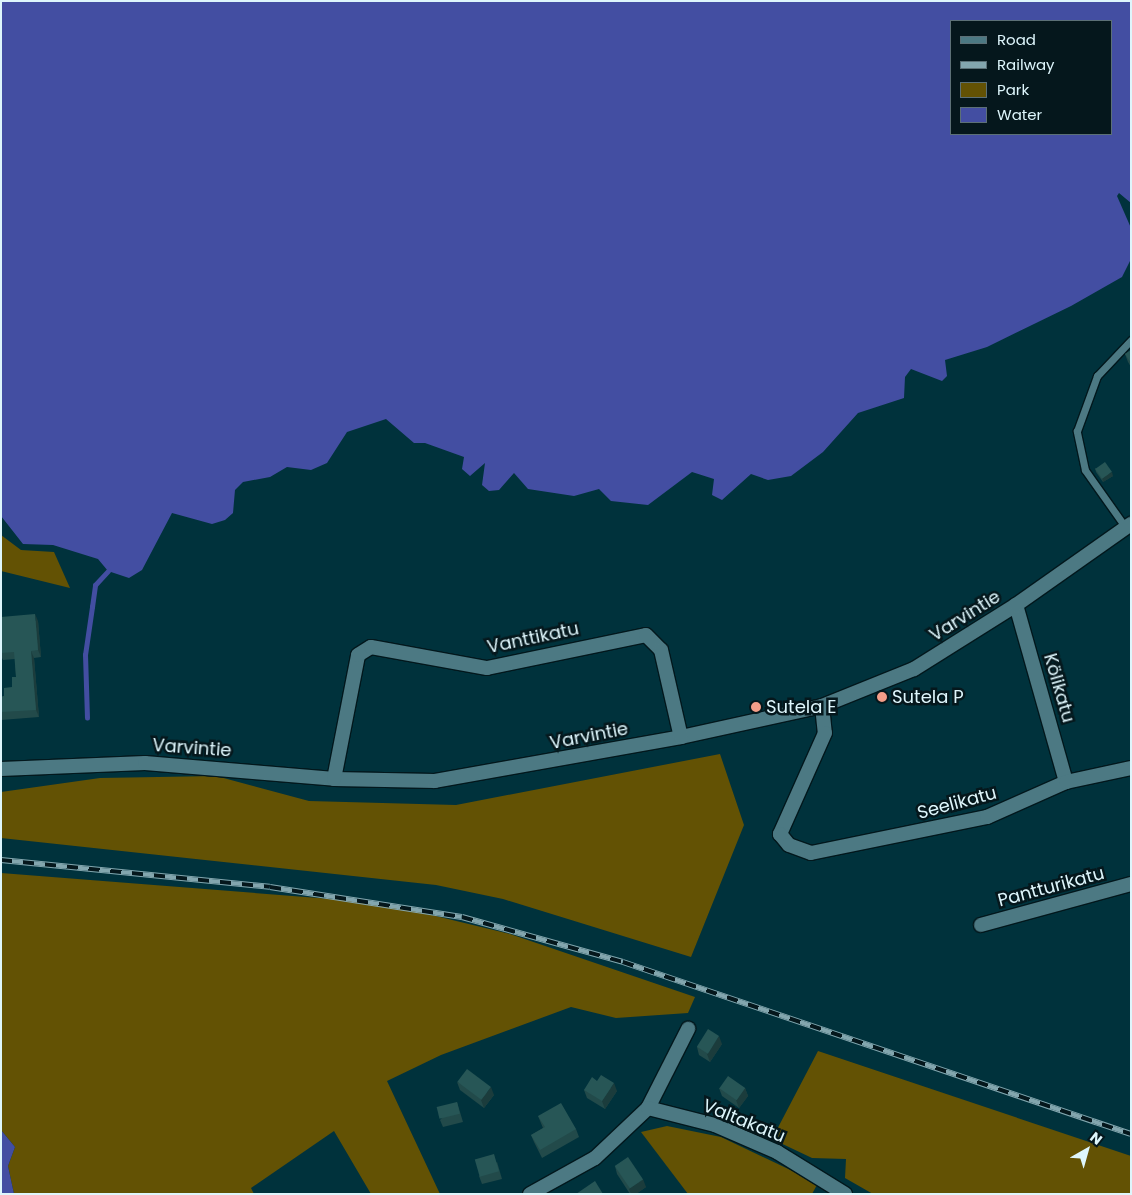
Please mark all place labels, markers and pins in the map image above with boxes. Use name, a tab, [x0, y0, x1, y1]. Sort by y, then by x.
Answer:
place label: Sutela P	[892, 686, 964, 708]
marker: Sutela P	[876, 691, 888, 703]
place label: Sutela E	[766, 696, 836, 718]
marker: Sutela E	[750, 701, 762, 713]

